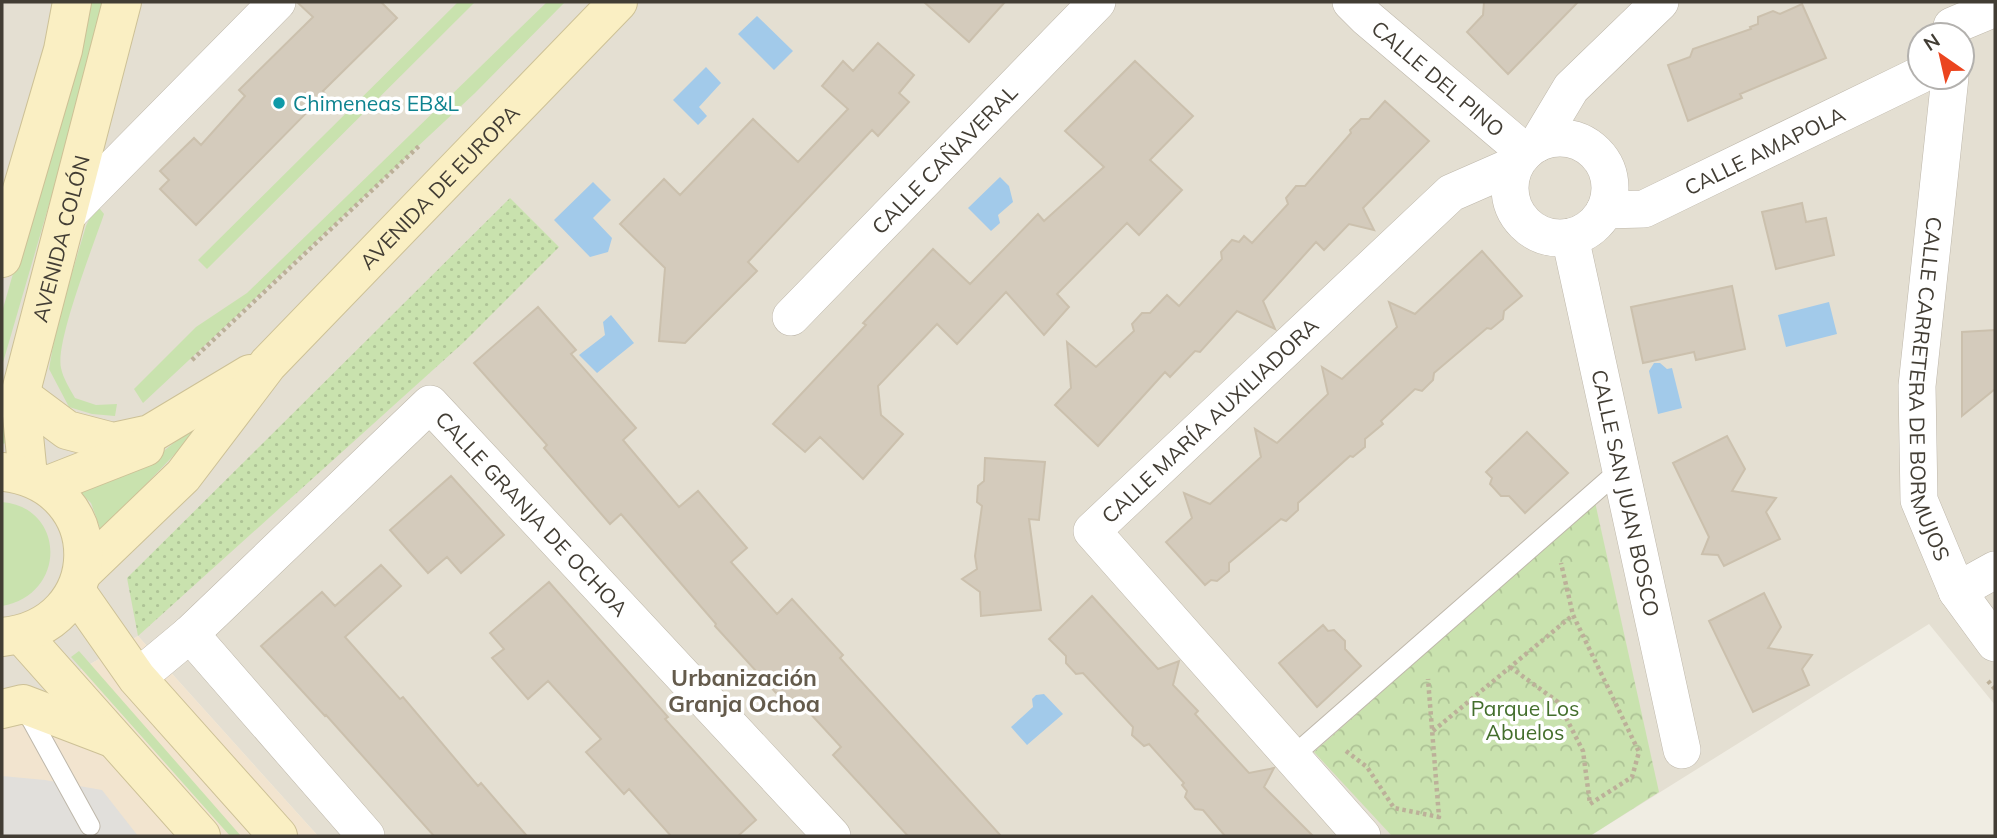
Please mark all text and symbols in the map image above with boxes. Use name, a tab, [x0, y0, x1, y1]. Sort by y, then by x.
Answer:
street label: CALLE DEL PINO	[1366, 15, 1510, 142]
north arrow	[1906, 21, 1976, 91]
text: N	[1919, 28, 1944, 56]
street label: CALLE CAÑAVERAL	[866, 79, 1023, 239]
place label: Chimeneas EB&L	[293, 90, 459, 116]
marker: Chimeneas EB&L	[271, 95, 287, 111]
street label: AVENIDA DE EUROPA	[354, 99, 525, 274]
street label: CALLE AMAPOLA	[1680, 100, 1850, 200]
street label: AVENIDA COLÓN	[26, 152, 95, 325]
street label: CALLE CARRETERA DE BORMUJOS	[1904, 215, 1956, 565]
street label: CALLE MARÍA AUXILIADORA	[1096, 312, 1324, 528]
street label: CALLE SAN JUAN BOSCO	[1586, 367, 1665, 619]
street label: CALLE GRANJA DE OCHOA	[430, 406, 634, 622]
district label: Urbanización Granja Ochoa	[668, 663, 820, 718]
park label: Parque Los Abuelos	[1471, 695, 1579, 745]

